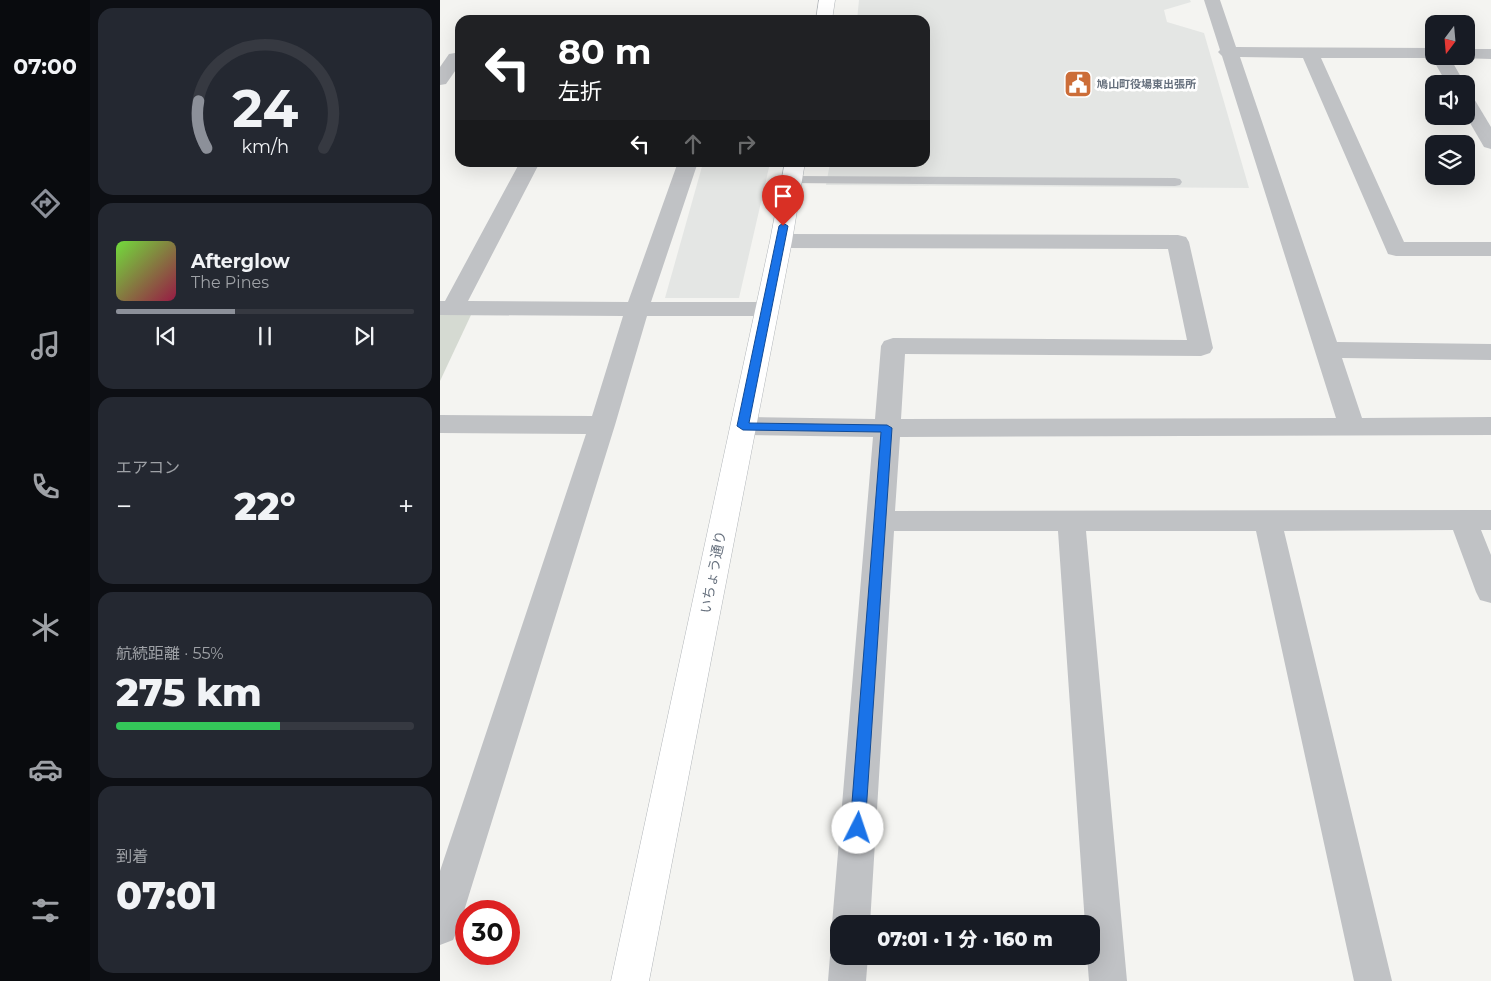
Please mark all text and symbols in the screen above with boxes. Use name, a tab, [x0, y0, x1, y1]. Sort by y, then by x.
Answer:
north arrow	[1425, 15, 1475, 65]
map controls	[1425, 15, 1475, 185]
text: 80 m	[558, 30, 652, 73]
icon: left	[475, 35, 540, 100]
text: 07:00	[13, 53, 77, 80]
public building icon: 鳩山町役場東出張所	[1063, 69, 1093, 99]
button: sound	[1425, 75, 1475, 125]
text: 24	[232, 77, 298, 140]
place label: 鳩山町役場東出張所	[1097, 77, 1196, 91]
text: 左折	[558, 78, 602, 105]
icon: left	[626, 130, 654, 158]
icon: ahead	[679, 130, 707, 158]
icon: right	[732, 130, 760, 158]
button: layers	[1425, 135, 1475, 185]
text: km/h	[241, 136, 289, 157]
pin	[762, 175, 804, 226]
icon: arrive	[769, 182, 797, 210]
icon: directions	[28, 186, 63, 221]
text: Afterglow	[191, 250, 290, 273]
text: The Pines	[191, 273, 269, 292]
icon: previous	[152, 322, 180, 350]
icon: pause	[251, 322, 279, 350]
icon: next	[350, 322, 378, 350]
icon: music	[28, 328, 63, 363]
text: エアコン	[116, 458, 180, 477]
icon: phone	[28, 469, 63, 504]
text: 22°	[234, 483, 296, 530]
text: −	[116, 489, 132, 523]
text: +	[398, 489, 414, 523]
street label: いちょう通り	[696, 529, 730, 615]
icon: climate	[28, 610, 63, 645]
text: 航続距離 · 55%	[116, 644, 224, 663]
text: 275 km	[116, 669, 262, 716]
icon: car	[28, 752, 63, 787]
position arrow	[831, 801, 883, 853]
text: 到着	[116, 847, 148, 866]
text: 07:01	[116, 872, 217, 919]
icon: filters	[28, 893, 63, 928]
speed limit sign: 30	[455, 900, 520, 965]
text: 07:01 · 1 分 · 160 m	[877, 928, 1053, 951]

